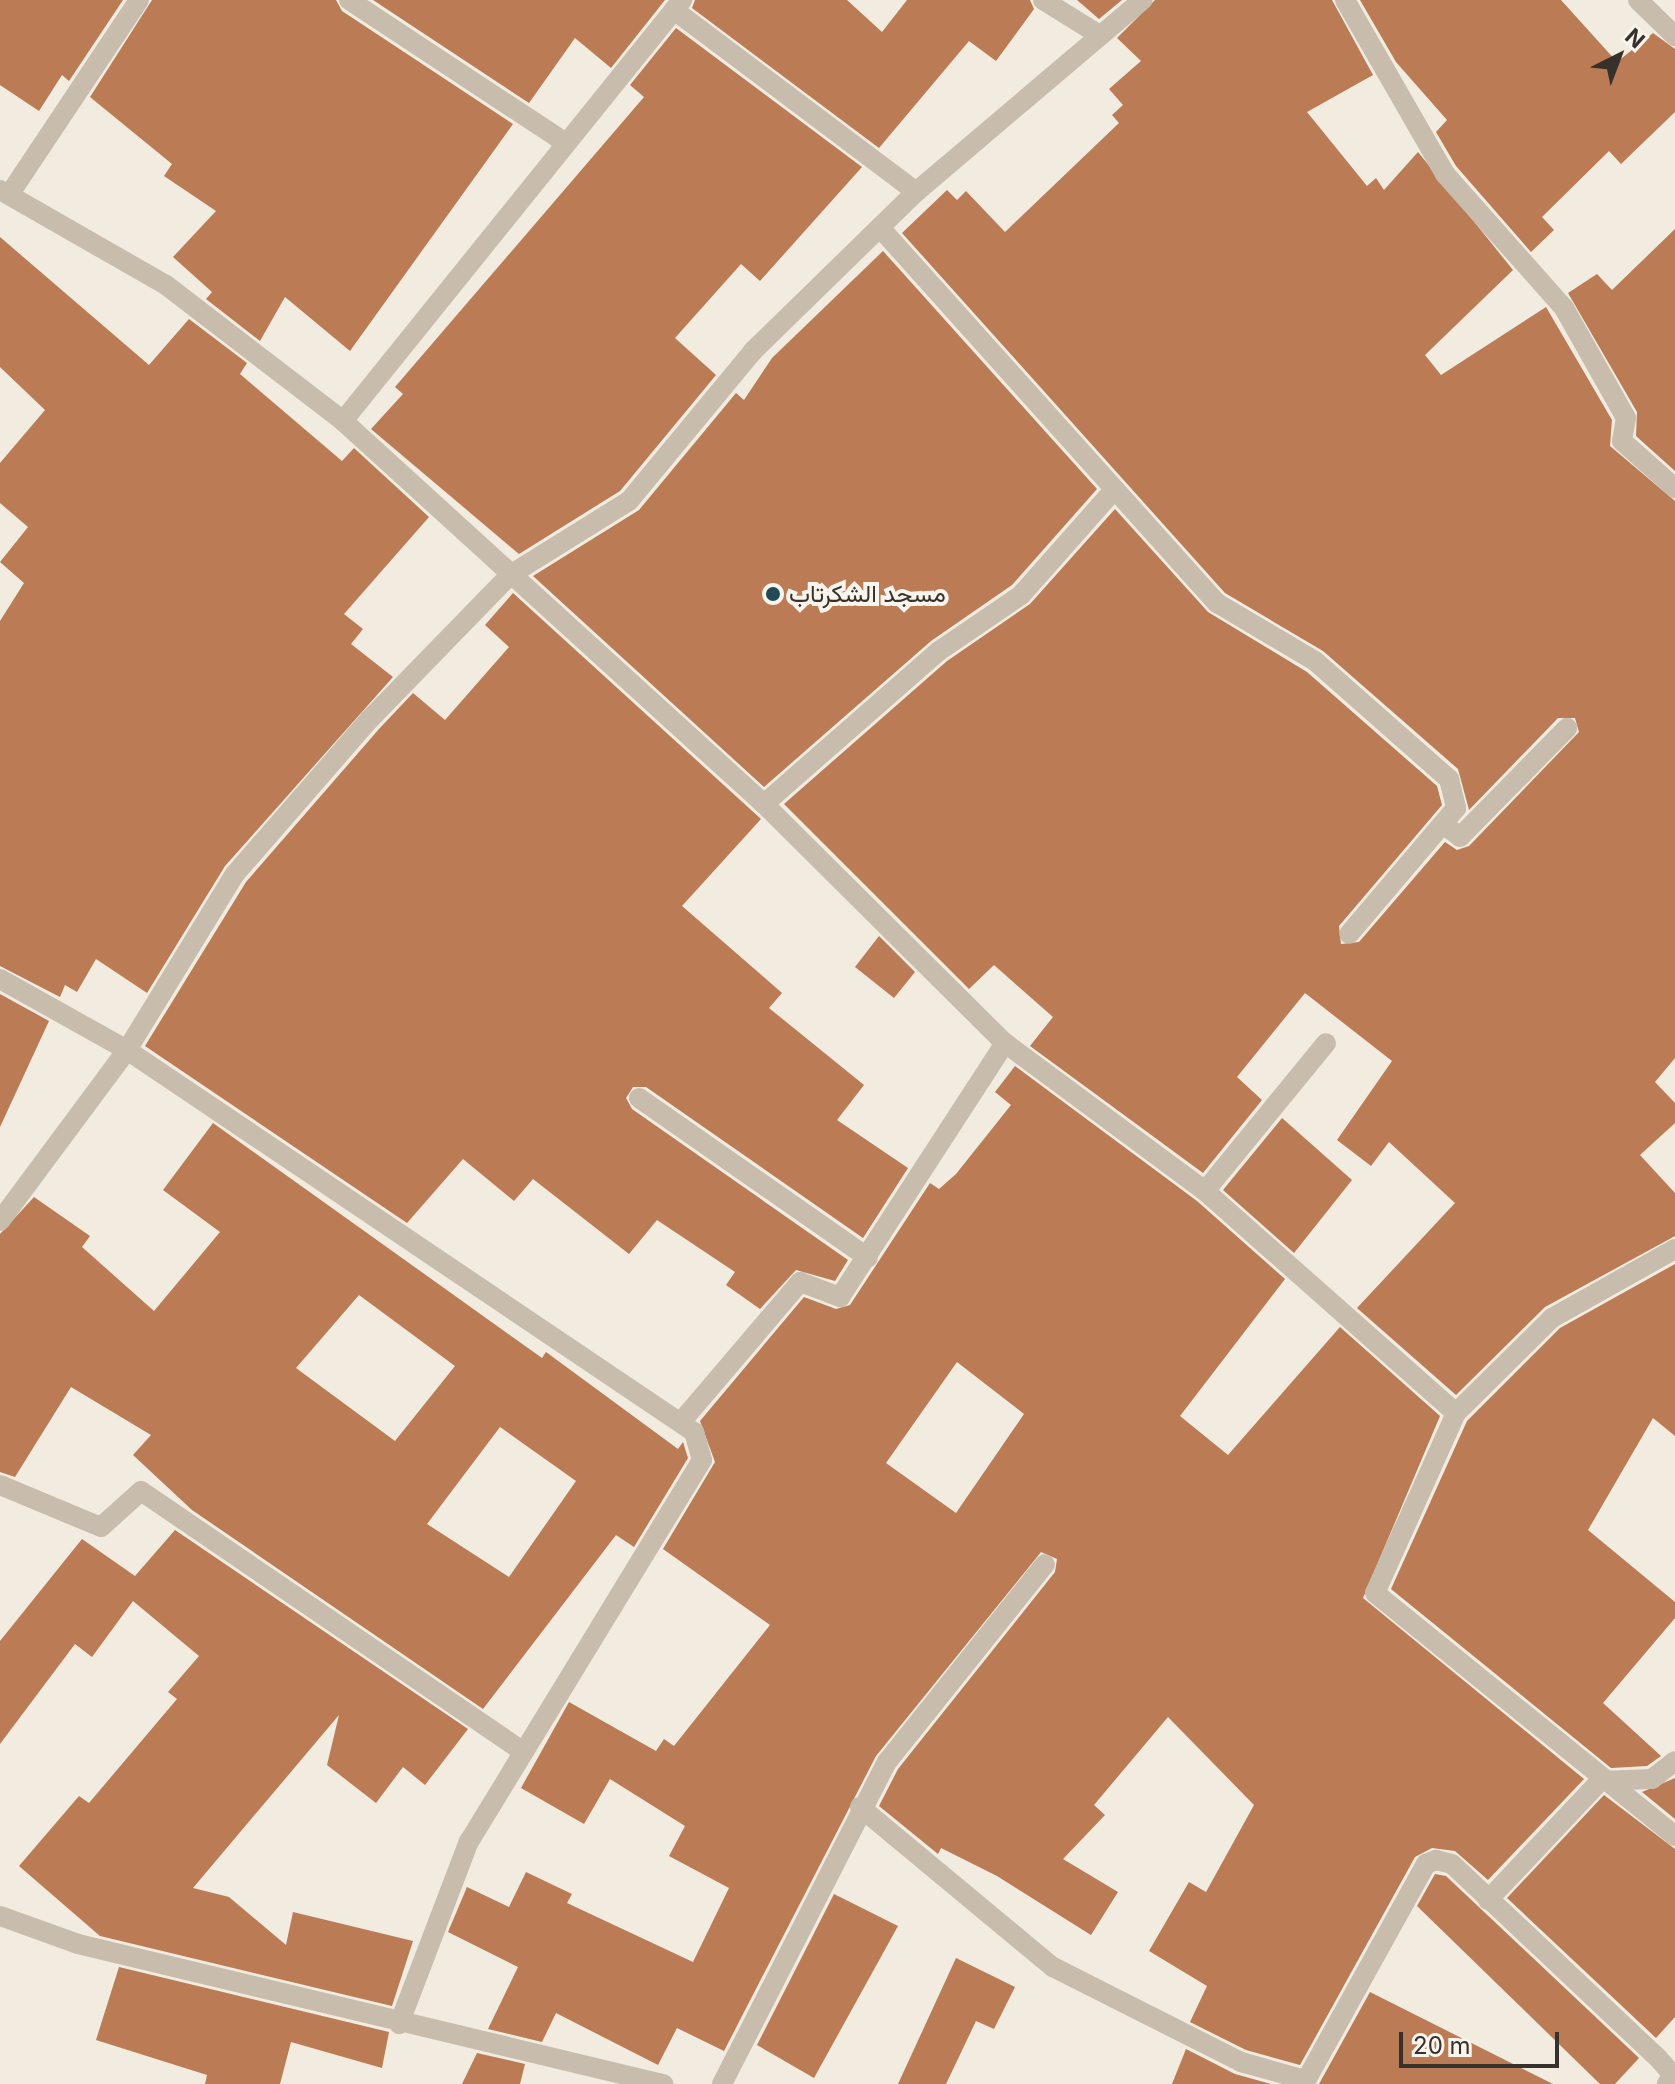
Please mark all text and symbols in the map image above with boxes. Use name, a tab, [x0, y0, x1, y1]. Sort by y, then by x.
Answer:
north arrow	[1579, 16, 1659, 96]
text: N	[1620, 23, 1650, 53]
place label: مسجد الشكرتاب	[789, 580, 946, 608]
marker: مسجد الشكرتاب	[764, 585, 782, 603]
scale bar	[1403, 2016, 1563, 2066]
text: 20 m	[1413, 2031, 1471, 2060]

